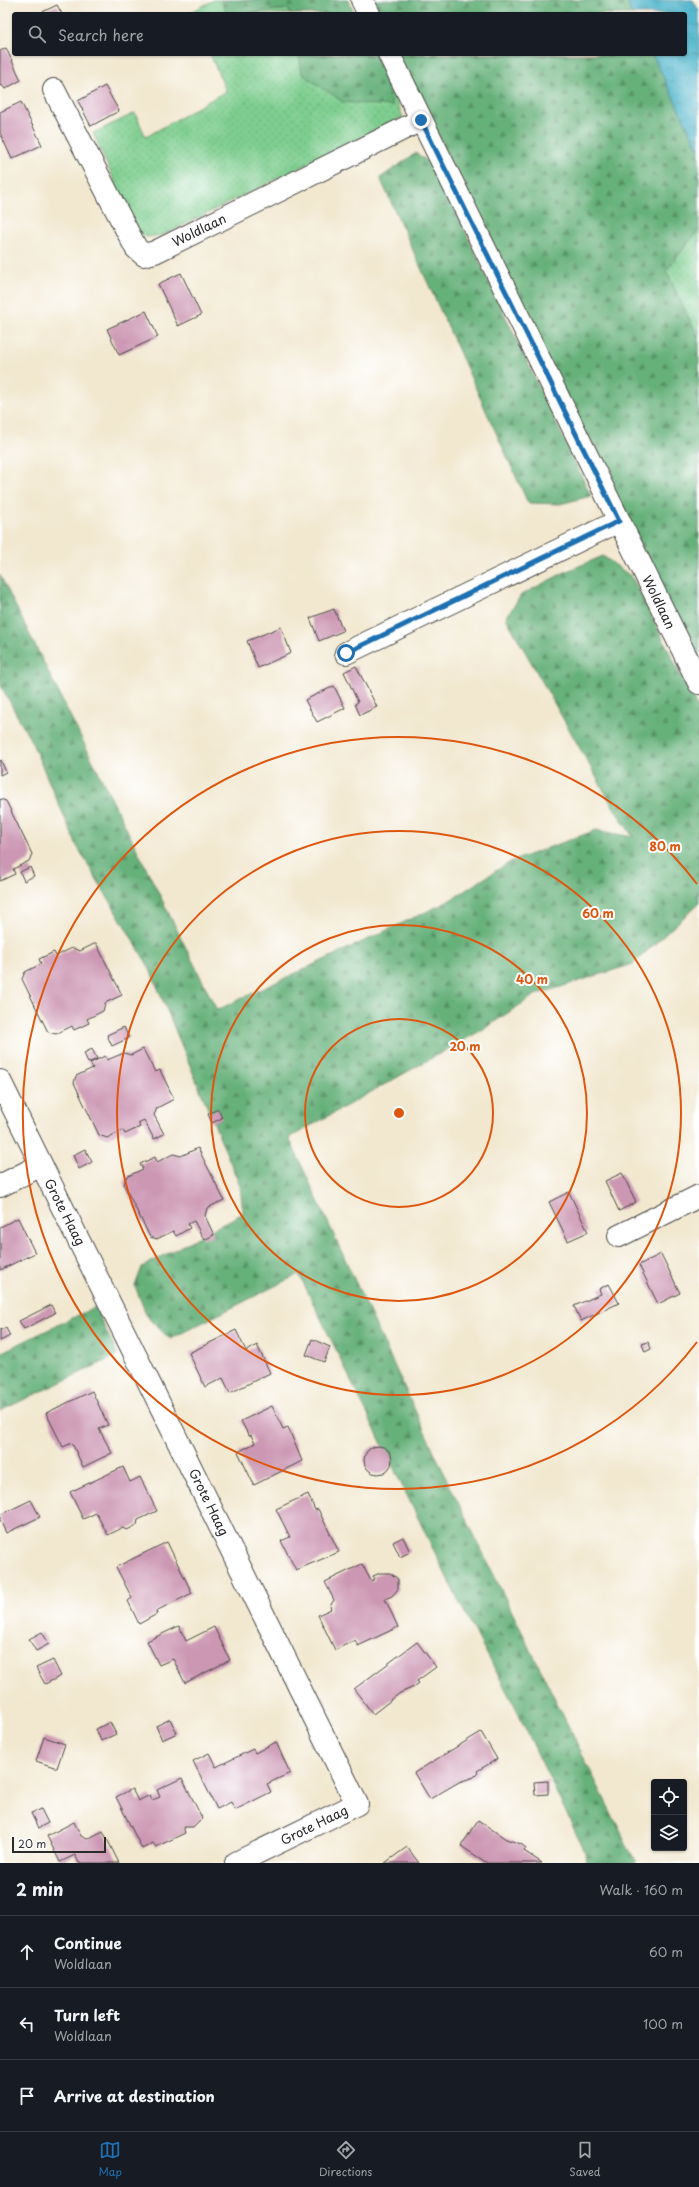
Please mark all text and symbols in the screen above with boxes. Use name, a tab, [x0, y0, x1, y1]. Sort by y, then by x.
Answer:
search box	[12, 12, 687, 56]
icon: search	[26, 23, 48, 45]
text: Search here	[58, 23, 144, 46]
route end	[412, 111, 430, 129]
street label: Woldlaan	[169, 208, 229, 251]
street label: Woldlaan	[638, 572, 681, 632]
route start	[337, 644, 355, 662]
text: 80 m	[649, 837, 681, 855]
text: 60 m	[582, 904, 614, 922]
text: 40 m	[516, 970, 548, 988]
text: 20 m	[449, 1037, 481, 1055]
centre of rings	[392, 1106, 406, 1120]
street label: Grote Haag	[40, 1175, 90, 1249]
street label: Grote Haag	[185, 1465, 234, 1539]
map controls	[651, 1779, 687, 1851]
button: locate	[651, 1779, 687, 1815]
street label: Grote Haag	[277, 1800, 351, 1849]
button: layers	[651, 1815, 687, 1851]
scale bar	[12, 1835, 106, 1854]
text: 20 m	[18, 1835, 46, 1852]
text: 2 min	[16, 1876, 63, 1902]
text: Walk · 160 m	[600, 1880, 683, 1899]
text: Continue	[54, 1931, 122, 1954]
icon: ahead	[16, 1941, 38, 1963]
text: 60 m	[649, 1942, 683, 1961]
text: Woldlaan	[54, 1954, 112, 1973]
text: Turn left	[54, 2003, 120, 2026]
icon: left	[16, 2013, 38, 2035]
text: 100 m	[643, 2014, 683, 2033]
text: Woldlaan	[54, 2026, 112, 2045]
text: Arrive at destination	[54, 2084, 215, 2107]
icon: arrive	[16, 2085, 38, 2107]
tab: Map	[98, 2139, 122, 2180]
tab: Directions	[319, 2139, 372, 2180]
tab: Saved	[569, 2139, 601, 2180]

